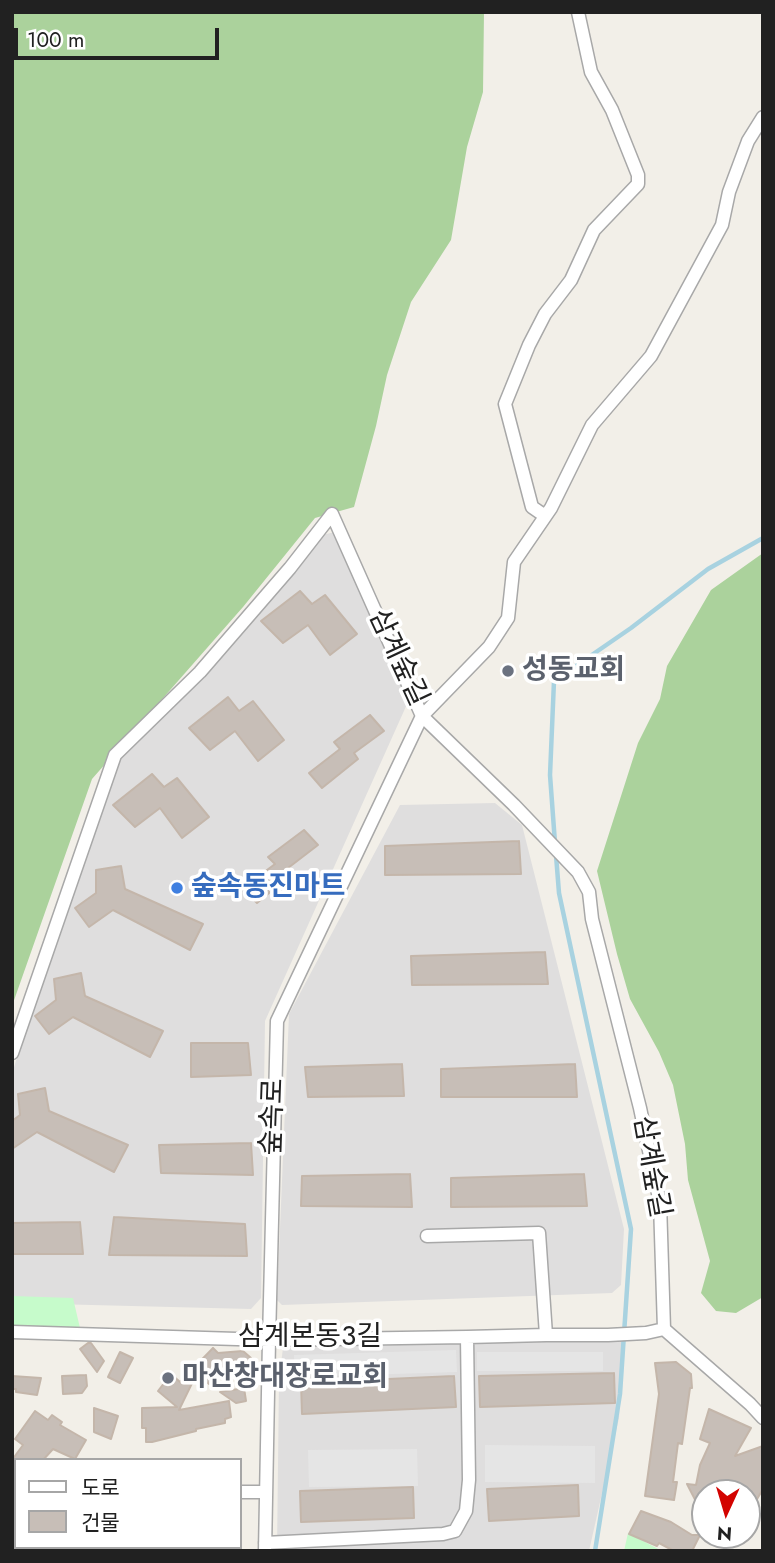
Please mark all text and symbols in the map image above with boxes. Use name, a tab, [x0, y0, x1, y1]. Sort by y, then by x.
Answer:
scale bar	[18, 14, 222, 58]
text: 100 m	[27, 25, 84, 55]
street label: 삼계숲길	[360, 604, 434, 712]
place label: 성동교회	[522, 654, 625, 688]
marker: 성동교회	[500, 663, 516, 679]
place label: 숲속동진마트	[191, 871, 346, 905]
marker: 숲속동진마트	[169, 880, 185, 896]
street label: 숲속로	[256, 1078, 292, 1156]
street label: 삼계숲길	[625, 1113, 675, 1221]
street label: 삼계본동3길	[238, 1321, 382, 1355]
place label: 마산창대장로교회	[182, 1361, 388, 1395]
marker: 마산창대장로교회	[160, 1370, 176, 1386]
legend	[14, 1458, 242, 1549]
text: 도로	[81, 1473, 120, 1503]
north arrow	[691, 1479, 761, 1549]
text: 건물	[81, 1508, 120, 1538]
text: N	[716, 1519, 733, 1547]

